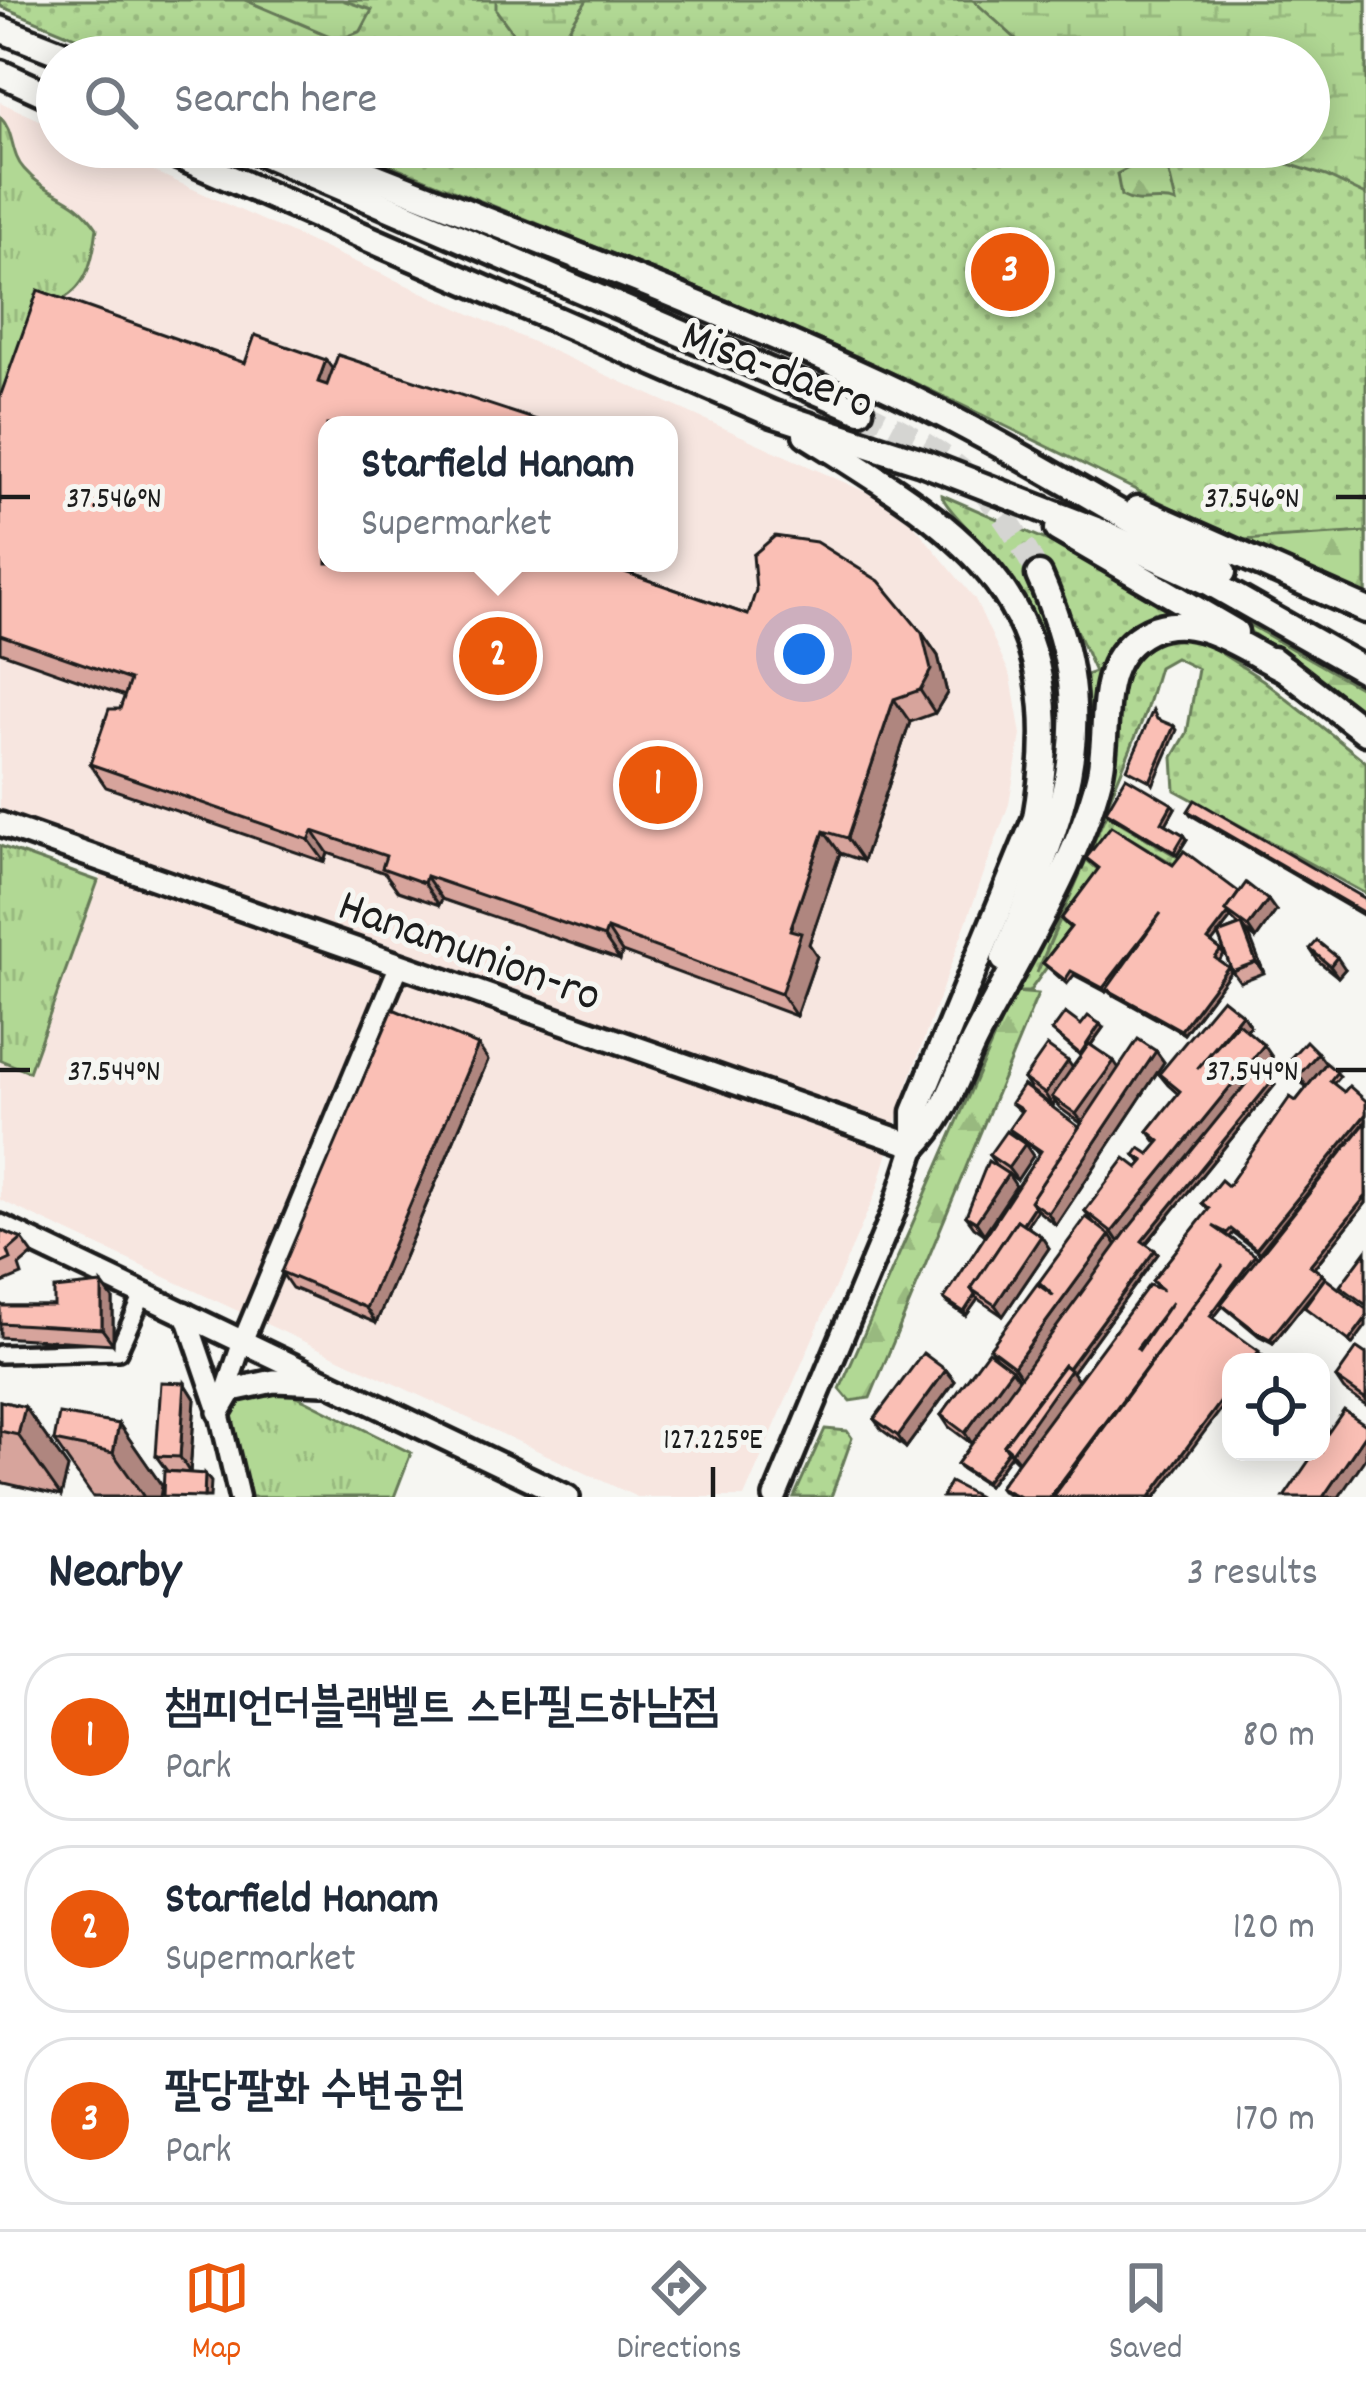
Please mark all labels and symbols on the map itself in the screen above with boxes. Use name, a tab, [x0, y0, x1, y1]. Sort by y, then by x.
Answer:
pin: 3	[971, 227, 1049, 317]
street label: Misa-daero	[670, 305, 883, 441]
text: 37.546°N	[66, 480, 162, 523]
text: 37.546°N	[1204, 480, 1300, 523]
pin: 2	[459, 611, 537, 701]
your location	[774, 624, 834, 684]
pin: 1	[619, 740, 697, 830]
street label: Hanamunion-ro	[327, 875, 610, 1034]
text: 37.544°N	[67, 1053, 161, 1096]
text: 37.544°N	[1205, 1053, 1299, 1096]
text: 127.225°E	[663, 1421, 763, 1464]

